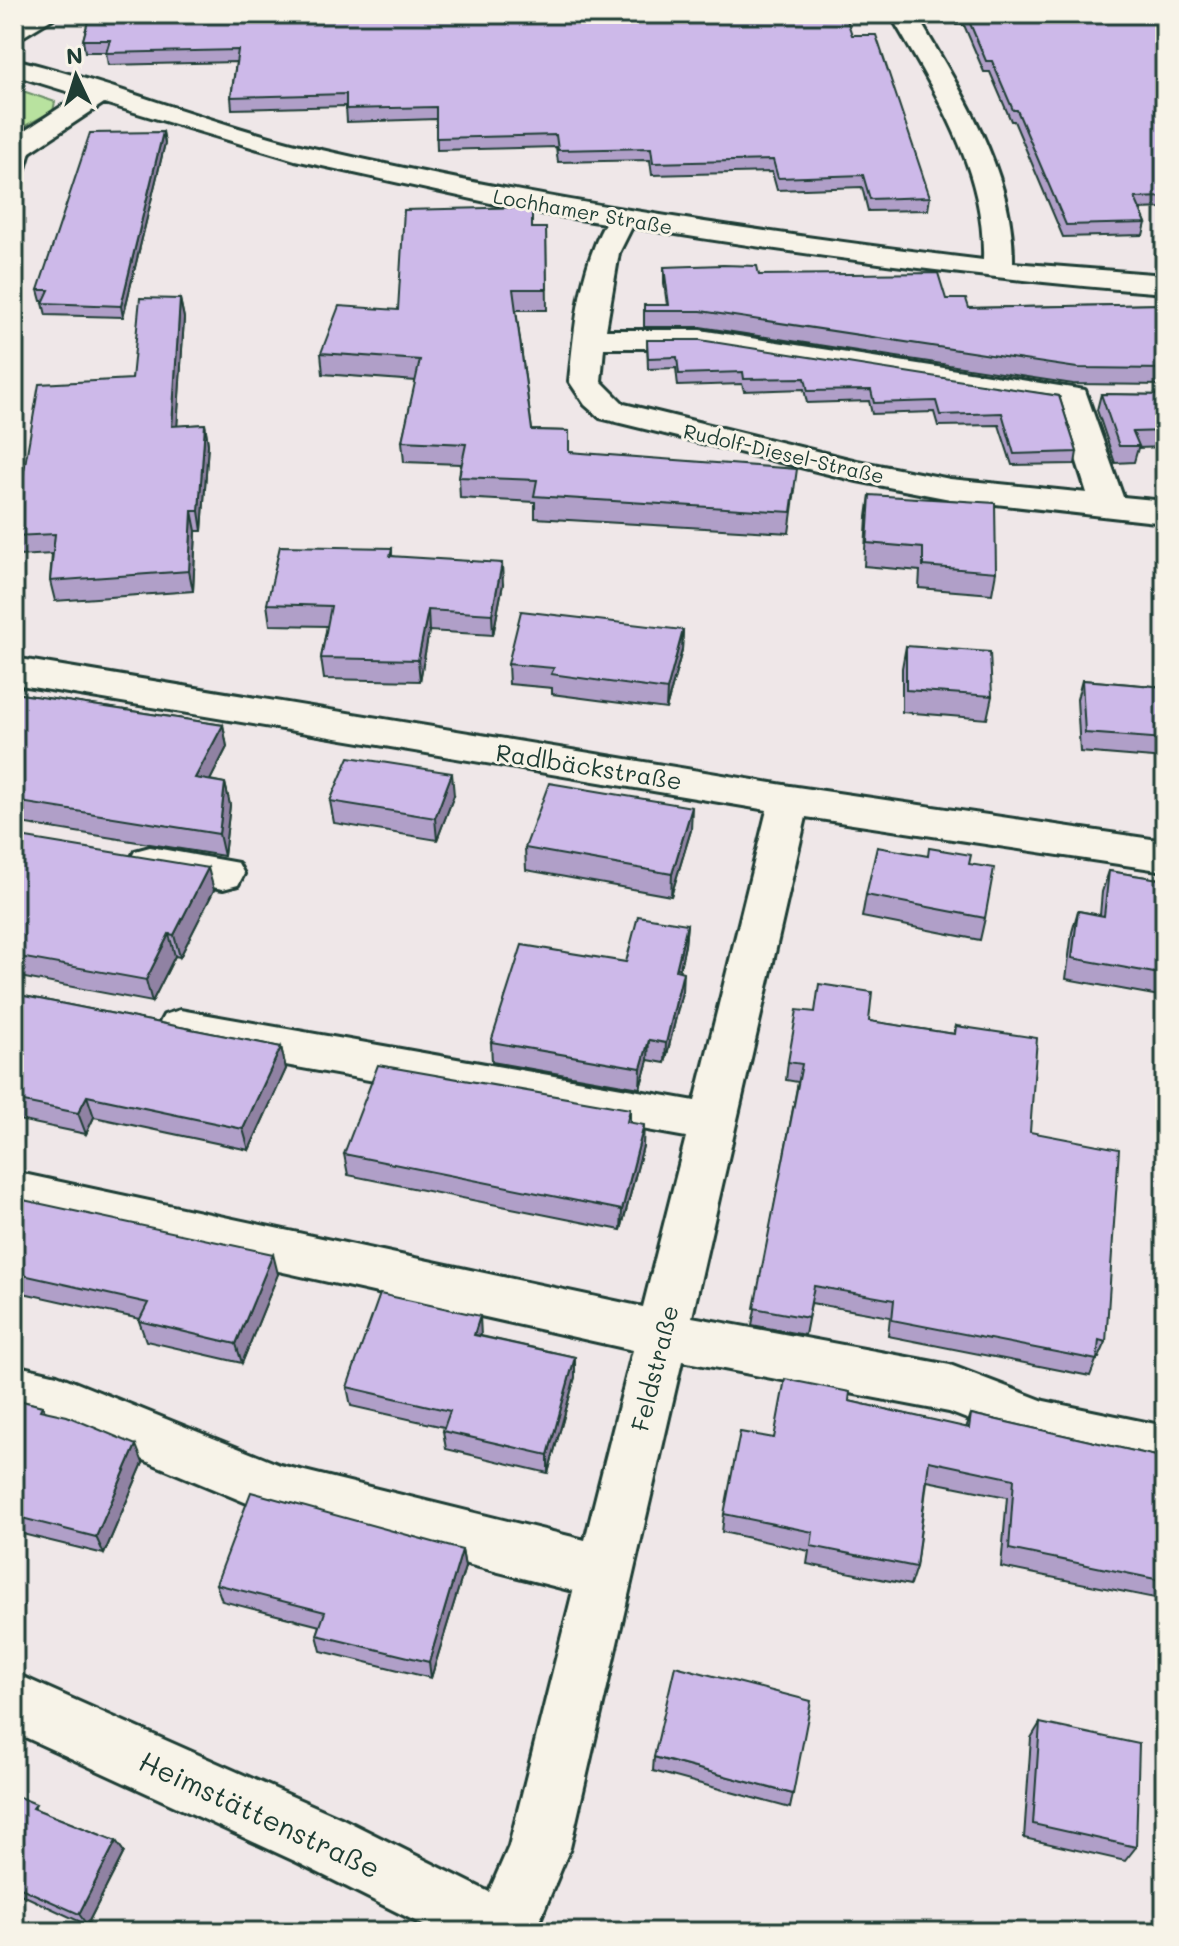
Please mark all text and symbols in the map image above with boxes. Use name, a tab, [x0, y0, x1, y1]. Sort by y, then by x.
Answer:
north arrow	[36, 36, 116, 116]
text: N	[65, 41, 84, 71]
street label: Lochhamer Straße	[491, 182, 675, 240]
street label: Rudolf-Diesel-Straße	[681, 417, 887, 489]
street label: Radlbäckstraße	[494, 736, 684, 796]
street label: Feldstraße	[623, 1302, 685, 1434]
street label: Heimstättenstraße	[134, 1742, 386, 1886]

